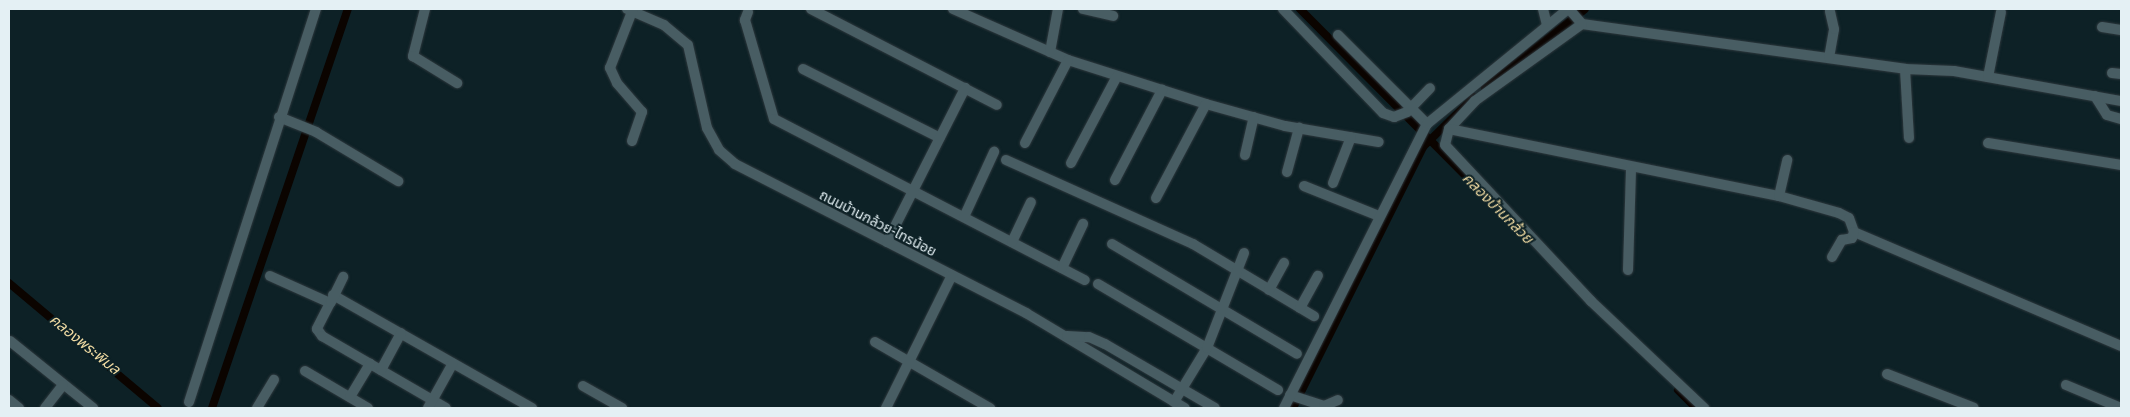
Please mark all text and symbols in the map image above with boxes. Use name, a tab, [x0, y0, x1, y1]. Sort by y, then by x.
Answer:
water label: คลองบ้านกล้วย	[1459, 169, 1537, 247]
street label: ถนนบ้านกล้วย-ไทรน้อย	[817, 186, 939, 260]
water label: คลองพระพิมล	[46, 310, 124, 378]

